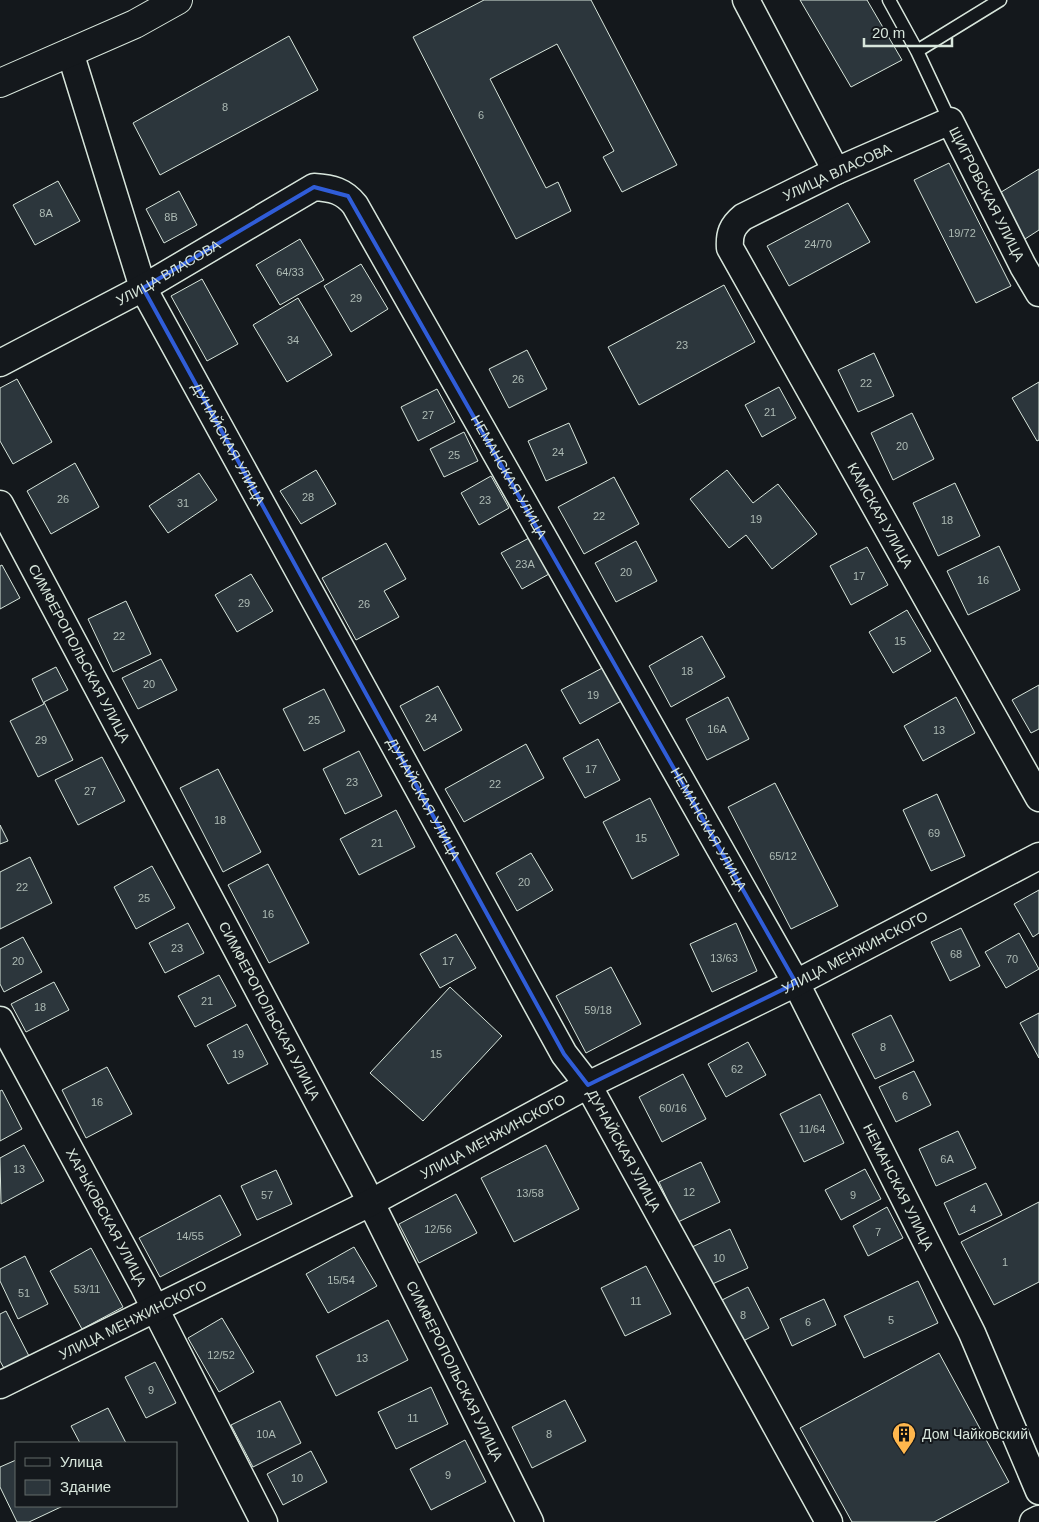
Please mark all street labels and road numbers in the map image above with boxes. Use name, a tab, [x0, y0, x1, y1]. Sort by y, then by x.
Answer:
street label: ЩИГРОВСКАЯ УЛИЦА	[946, 124, 1028, 264]
street label: УЛИЦА ВЛАСОВА	[780, 140, 894, 204]
street label: УЛИЦА ВЛАСОВА	[113, 236, 224, 309]
street label: ДУНАЙСКАЯ УЛИЦА	[189, 380, 269, 508]
street label: НЕМАНСКАЯ УЛИЦА	[468, 412, 551, 542]
street label: КАМСКАЯ УЛИЦА	[844, 460, 917, 571]
street label: СИМФЕРОПОЛЬСКАЯ УЛИЦА	[25, 561, 134, 746]
street label: ДУНАЙСКАЯ УЛИЦА	[384, 735, 464, 863]
street label: НЕМАНСКАЯ УЛИЦА	[667, 765, 751, 894]
street label: УЛИЦА МЕНЖИНСКОГО	[779, 908, 930, 997]
street label: СИМФЕРОПОЛЬСКАЯ УЛИЦА	[216, 919, 324, 1103]
street label: ДУНАЙСКАЯ УЛИЦА	[584, 1087, 664, 1215]
street label: УЛИЦА МЕНЖИНСКОГО	[418, 1091, 568, 1182]
street label: НЕМАНСКАЯ УЛИЦА	[860, 1121, 937, 1253]
street label: ХАРЬКОВСКАЯ УЛИЦА	[63, 1146, 150, 1289]
street label: УЛИЦА МЕНЖИНСКОГО	[56, 1277, 209, 1363]
street label: СИМФЕРОПОЛЬСКАЯ УЛИЦА	[403, 1278, 507, 1464]

